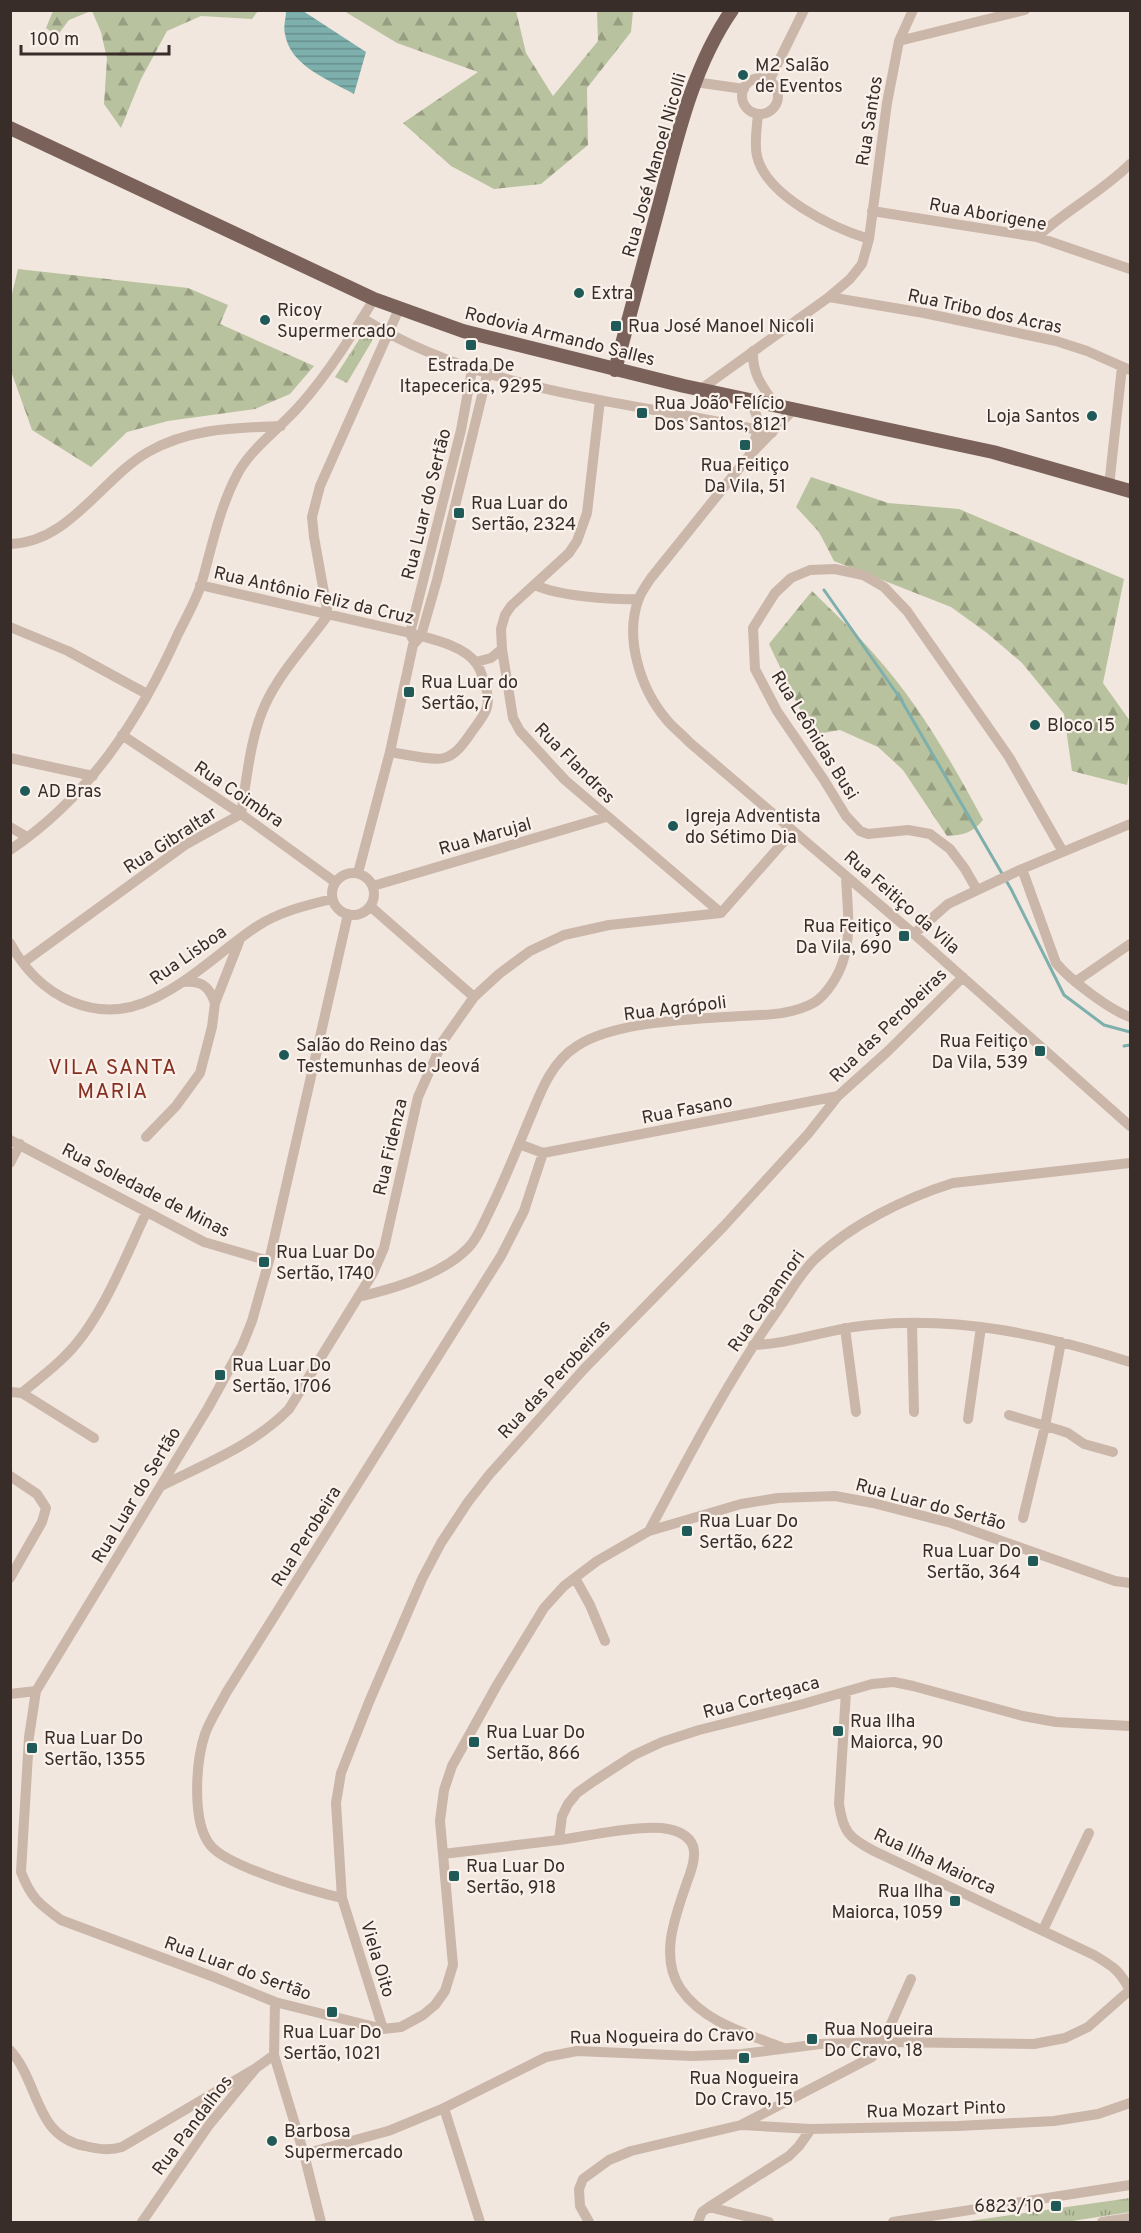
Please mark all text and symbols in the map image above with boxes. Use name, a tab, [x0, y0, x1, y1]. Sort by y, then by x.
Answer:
scale bar	[21, 18, 170, 56]
text: 100 m	[30, 29, 79, 52]
place label: M2 Salão de Eventos	[755, 55, 843, 99]
marker: M2 Salão de Eventos	[736, 68, 750, 82]
street label: Rua José Manoel Nicolli	[618, 70, 693, 260]
street label: Rua Santos	[852, 75, 889, 168]
street label: Rua Aborigene	[927, 194, 1048, 237]
place label: Extra	[591, 283, 633, 306]
street label: Rua Tribo dos Acras	[905, 285, 1064, 340]
marker: Extra	[572, 286, 586, 300]
place label: Ricoy Supermercado	[277, 300, 396, 344]
street label: Rodovia Armando Salles	[462, 303, 657, 372]
marker: Ricoy Supermercado	[258, 313, 272, 327]
place label: Rua José Manoel Nicoli	[628, 316, 814, 339]
marker: Rua José Manoel Nicoli	[609, 319, 623, 333]
marker: Estrada De Itapecerica, 9295	[464, 338, 478, 352]
place label: Estrada De Itapecerica, 9295	[399, 355, 543, 399]
place label: Rua João Felício Dos Santos, 8121	[654, 393, 788, 437]
marker: Rua João Felício Dos Santos, 8121	[635, 406, 649, 420]
place label: Loja Santos	[986, 406, 1080, 429]
marker: Loja Santos	[1085, 409, 1099, 423]
street label: Rua Luar do Sertão	[398, 426, 457, 582]
marker: Rua Feitiço Da Vila, 51	[738, 438, 752, 452]
place label: Rua Feitiço Da Vila, 51	[701, 455, 789, 499]
place label: Rua Luar do Sertão, 2324	[471, 493, 576, 537]
marker: Rua Luar do Sertão, 2324	[452, 506, 466, 520]
street label: Rua Antônio Feliz da Cruz	[211, 562, 416, 631]
street label: Rua Leônidas Busi	[765, 667, 863, 805]
place label: Rua Luar do Sertão, 7	[421, 672, 518, 716]
marker: Rua Luar do Sertão, 7	[402, 685, 416, 699]
place label: Bloco 15	[1047, 715, 1115, 738]
marker: Bloco 15	[1028, 718, 1042, 732]
street label: Rua Flandres	[529, 719, 619, 809]
street label: Rua Coimbra	[189, 757, 287, 834]
place label: AD Bras	[37, 781, 102, 804]
marker: AD Bras	[18, 784, 32, 798]
street label: Rua Gibraltar	[120, 803, 222, 880]
place label: Igreja Adventista do Sétimo Dia	[685, 806, 821, 850]
street label: Rua Marujal	[436, 813, 535, 862]
marker: Igreja Adventista do Sétimo Dia	[666, 819, 680, 833]
street label: Rua Feitiço da Vila	[838, 846, 964, 960]
place label: Rua Feitiço Da Vila, 690	[796, 916, 892, 960]
street label: Rua Lisboa	[146, 921, 232, 991]
marker: Rua Feitiço Da Vila, 690	[897, 929, 911, 943]
street label: Rua das Perobeiras	[825, 964, 953, 1088]
street label: Rua Agrópoli	[622, 992, 728, 1027]
place label: Rua Feitiço Da Vila, 539	[931, 1031, 1028, 1075]
place label: Salão do Reino das Testemunhas de Jeová	[296, 1035, 480, 1079]
marker: Rua Feitiço Da Vila, 539	[1033, 1044, 1047, 1058]
marker: Salão do Reino das Testemunhas de Jeová	[277, 1048, 291, 1062]
district label: VILA SANTA MARIA	[48, 1055, 178, 1106]
street label: Rua Fasano	[640, 1090, 735, 1131]
street label: Rua Fidenza	[369, 1097, 414, 1198]
street label: Rua Soledade de Minas	[57, 1139, 233, 1244]
place label: Rua Luar Do Sertão, 1740	[276, 1242, 375, 1286]
street label: Rua Capannori	[724, 1246, 811, 1357]
marker: Rua Luar Do Sertão, 1740	[257, 1255, 271, 1269]
street label: Rua das Perobeiras	[494, 1316, 616, 1445]
place label: Rua Luar Do Sertão, 1706	[232, 1355, 332, 1399]
marker: Rua Luar Do Sertão, 1706	[213, 1368, 227, 1382]
street label: Rua Luar do Sertão	[88, 1423, 187, 1568]
street label: Rua Luar do Sertão	[853, 1474, 1008, 1537]
street label: Rua Perobeira	[267, 1482, 347, 1591]
place label: Rua Luar Do Sertão, 622	[699, 1511, 798, 1555]
marker: Rua Luar Do Sertão, 622	[680, 1524, 694, 1538]
place label: Rua Luar Do Sertão, 364	[922, 1541, 1021, 1585]
marker: Rua Luar Do Sertão, 364	[1026, 1554, 1040, 1568]
street label: Rua Cortegaca	[701, 1672, 822, 1725]
place label: Rua Ilha Maiorca, 90	[850, 1711, 944, 1755]
place label: Rua Luar Do Sertão, 866	[486, 1722, 585, 1766]
marker: Rua Ilha Maiorca, 90	[831, 1724, 845, 1738]
place label: Rua Luar Do Sertão, 1355	[44, 1728, 146, 1772]
marker: Rua Luar Do Sertão, 866	[467, 1735, 481, 1749]
marker: Rua Luar Do Sertão, 1355	[25, 1741, 39, 1755]
street label: Rua Ilha Maiorca	[870, 1824, 999, 1901]
place label: Rua Luar Do Sertão, 918	[466, 1856, 565, 1900]
marker: Rua Luar Do Sertão, 918	[447, 1869, 461, 1883]
place label: Rua Ilha Maiorca, 1059	[832, 1881, 943, 1925]
marker: Rua Ilha Maiorca, 1059	[948, 1894, 962, 1908]
street label: Viela Oito	[354, 1918, 399, 2000]
street label: Rua Luar do Sertão	[161, 1932, 314, 2007]
marker: Rua Luar Do Sertão, 1021	[325, 2005, 339, 2019]
place label: Rua Nogueira Do Cravo, 18	[824, 2019, 933, 2063]
place label: Rua Luar Do Sertão, 1021	[282, 2022, 382, 2066]
street label: Rua Nogueira do Cravo	[569, 2024, 755, 2051]
marker: Rua Nogueira Do Cravo, 18	[805, 2032, 819, 2046]
marker: Rua Nogueira Do Cravo, 15	[737, 2051, 751, 2065]
place label: Rua Nogueira Do Cravo, 15	[689, 2068, 799, 2112]
street label: Rua Pandalhos	[148, 2071, 238, 2181]
street label: Rua Mozart Pinto	[866, 2097, 1006, 2124]
place label: Barbosa Supermercado	[284, 2121, 403, 2165]
marker: Barbosa Supermercado	[265, 2134, 279, 2148]
place label: 6823/10	[974, 2196, 1044, 2219]
marker: 6823/10	[1049, 2199, 1063, 2213]

